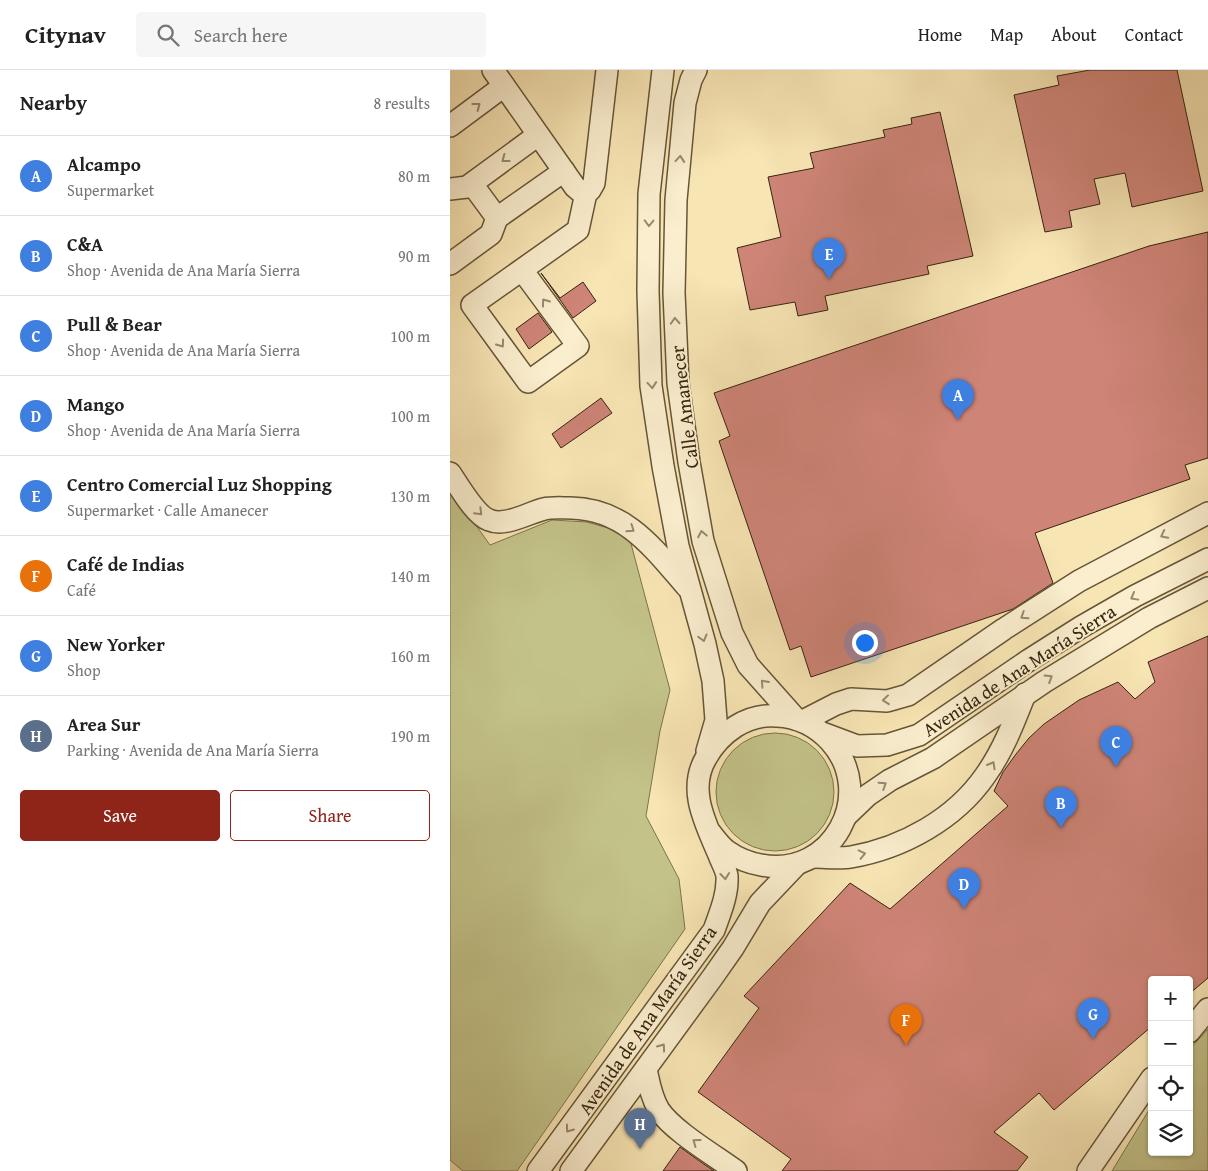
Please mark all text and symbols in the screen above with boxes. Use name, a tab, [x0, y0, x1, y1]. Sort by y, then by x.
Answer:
search box	[136, 12, 486, 57]
text: Citynav	[25, 17, 106, 52]
icon: search	[154, 21, 182, 49]
text: Search here	[194, 21, 288, 49]
text: Home	[918, 21, 962, 48]
text: Map	[990, 21, 1023, 48]
text: About	[1051, 21, 1097, 48]
text: Contact	[1125, 21, 1183, 48]
text: Nearby	[20, 87, 87, 118]
text: 8 results	[373, 91, 430, 115]
one-way arrow	[471, 103, 481, 112]
text: Alcampo	[67, 150, 141, 178]
one-way arrow	[502, 154, 511, 162]
one-way arrow	[674, 155, 685, 163]
text: A	[31, 164, 41, 188]
text: 80 m	[398, 164, 430, 188]
text: Supermarket	[67, 178, 154, 202]
one-way arrow	[644, 220, 654, 227]
text: C&A	[67, 230, 103, 258]
pin: E	[813, 238, 845, 279]
text: B	[31, 244, 41, 268]
text: 90 m	[398, 244, 430, 268]
text: Shop · Avenida de Ana María Sierra	[67, 258, 300, 282]
one-way arrow	[543, 299, 551, 308]
text: Pull & Bear	[67, 310, 162, 338]
one-way arrow	[670, 317, 680, 325]
text: C	[31, 324, 41, 348]
text: 100 m	[390, 324, 430, 348]
text: Shop · Avenida de Ana María Sierra	[67, 338, 300, 362]
one-way arrow	[495, 338, 504, 348]
street label: Calle Amanecer	[663, 344, 705, 470]
pin: A	[942, 379, 974, 420]
one-way arrow	[646, 382, 657, 390]
text: Mango	[67, 390, 124, 418]
text: D	[31, 404, 41, 428]
text: 100 m	[390, 404, 430, 428]
text: Shop · Avenida de Ana María Sierra	[67, 418, 300, 442]
text: Centro Comercial Luz Shopping	[67, 470, 332, 498]
text: E	[32, 484, 40, 508]
text: 130 m	[390, 484, 430, 508]
text: Supermarket · Calle Amanecer	[67, 498, 268, 522]
one-way arrow	[473, 506, 482, 515]
one-way arrow	[625, 523, 635, 532]
one-way arrow	[1161, 529, 1170, 539]
one-way arrow	[698, 530, 708, 539]
text: Café de Indias	[67, 550, 184, 578]
text: F	[32, 564, 40, 588]
text: 140 m	[390, 564, 430, 588]
text: Café	[67, 578, 96, 602]
one-way arrow	[1130, 591, 1139, 601]
street label: Avenida de Ana María Sierra	[917, 597, 1121, 743]
one-way arrow	[1020, 610, 1029, 619]
text: New Yorker	[67, 630, 165, 658]
your location	[852, 630, 878, 656]
one-way arrow	[697, 633, 708, 642]
text: G	[31, 644, 41, 668]
text: 160 m	[390, 644, 430, 668]
text: Shop	[67, 658, 101, 682]
one-way arrow	[1044, 675, 1053, 685]
one-way arrow	[761, 679, 770, 688]
one-way arrow	[882, 694, 890, 705]
text: Area Sur	[67, 710, 140, 738]
text: H	[30, 724, 42, 748]
text: 190 m	[390, 724, 430, 748]
pin: C	[1100, 726, 1132, 767]
text: Parking · Avenida de Ana María Sierra	[67, 738, 319, 762]
one-way arrow	[985, 761, 995, 770]
one-way arrow	[878, 782, 887, 791]
pin: B	[1045, 787, 1077, 828]
button: Save	[20, 790, 220, 841]
button: Share	[230, 790, 430, 841]
one-way arrow	[857, 849, 866, 860]
pin: D	[948, 868, 980, 909]
one-way arrow	[719, 873, 730, 881]
street label: Avenida de Ana María Sierra	[571, 920, 723, 1120]
map controls	[1148, 976, 1193, 1156]
button: +	[1148, 976, 1193, 1021]
pin: G	[1077, 998, 1109, 1039]
pin: F	[890, 1004, 922, 1045]
button: −	[1148, 1021, 1193, 1066]
one-way arrow	[656, 1043, 665, 1053]
button: locate	[1148, 1066, 1193, 1111]
pin: H	[624, 1108, 656, 1149]
button: layers	[1148, 1111, 1193, 1156]
one-way arrow	[566, 1123, 575, 1133]
one-way arrow	[692, 1139, 702, 1148]

